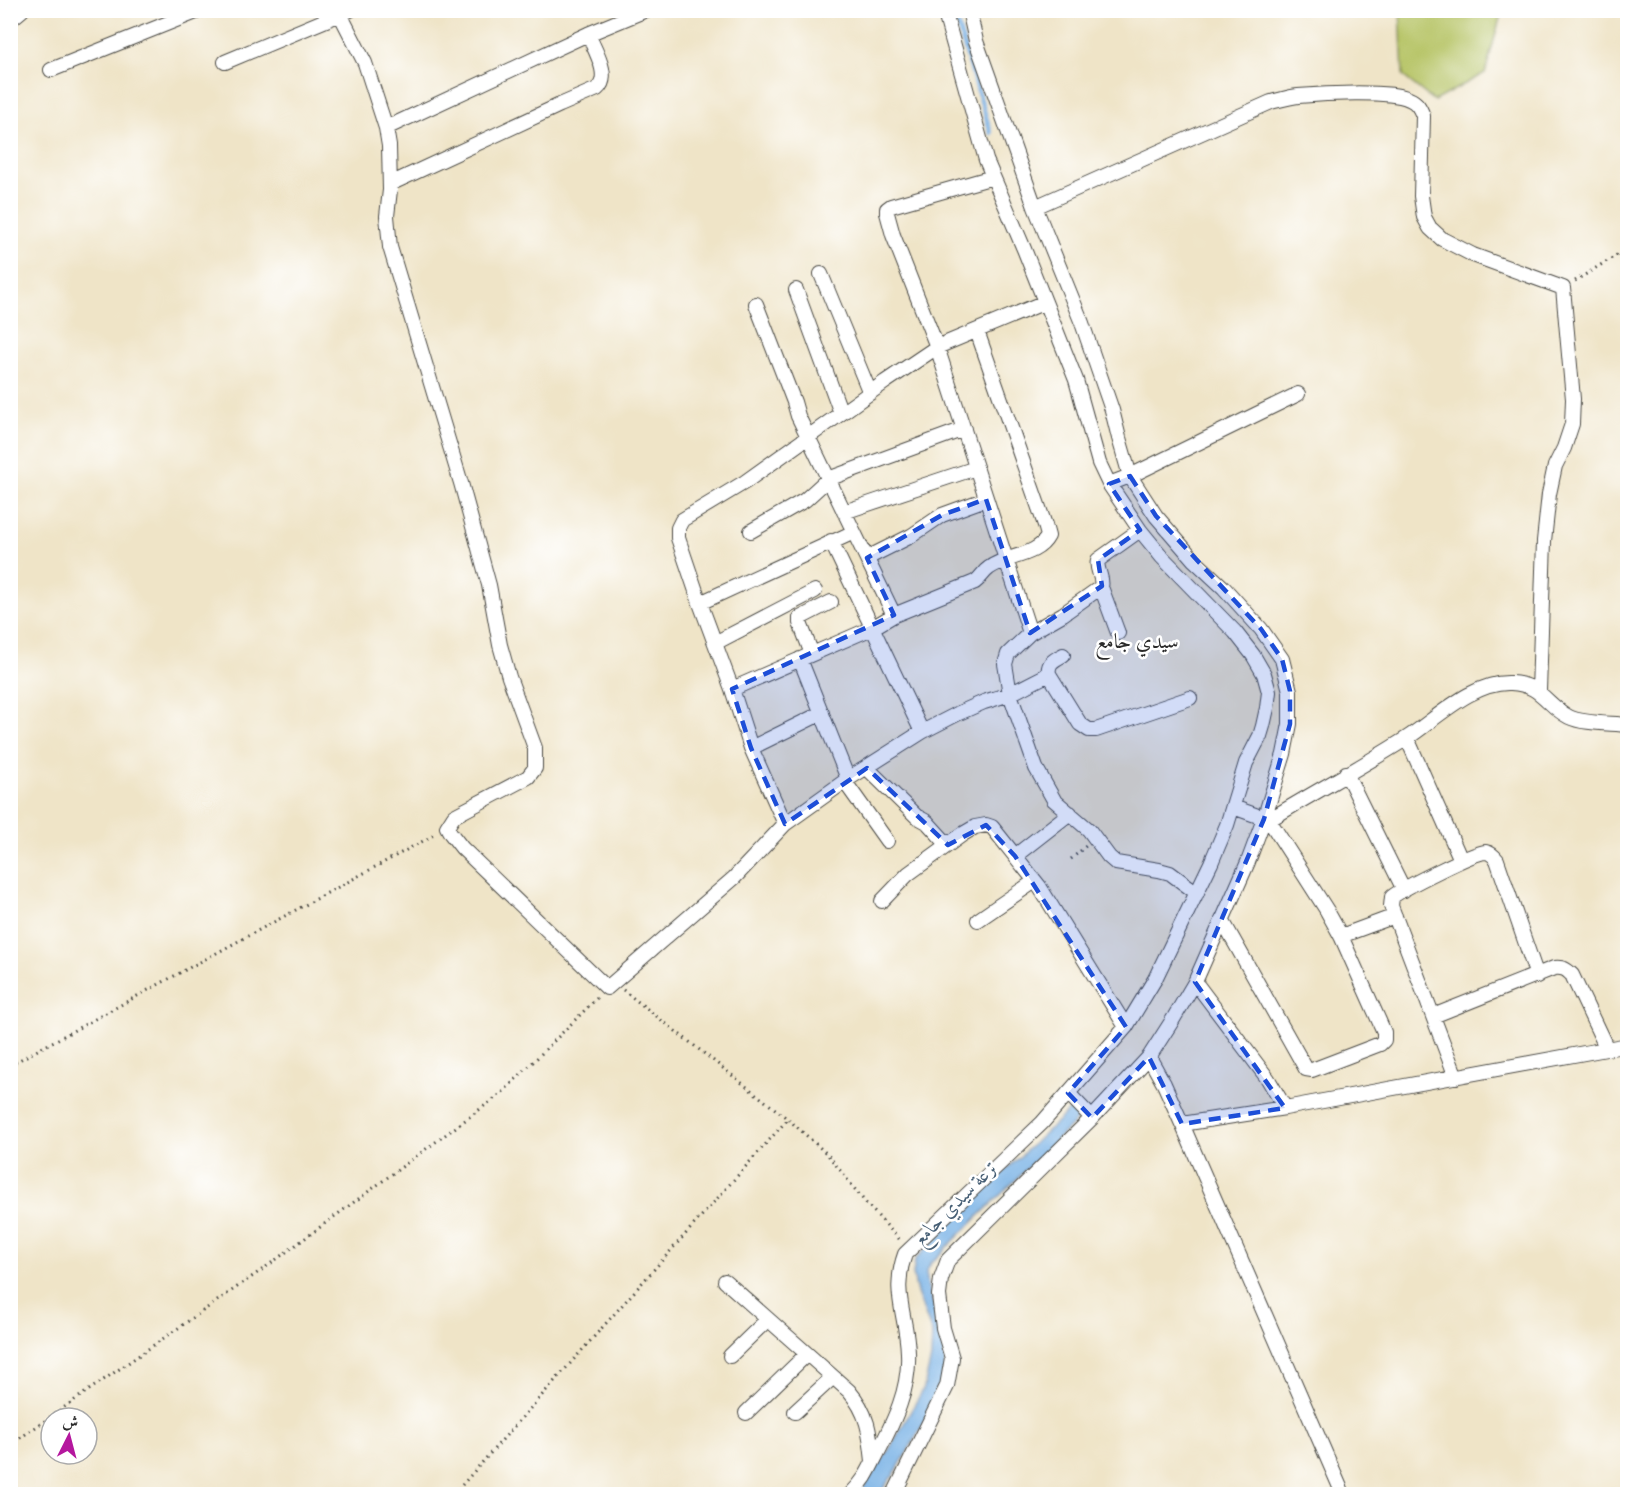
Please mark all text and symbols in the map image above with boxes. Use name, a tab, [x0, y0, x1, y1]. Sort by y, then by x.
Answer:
district label: سيدي جامع	[1095, 628, 1179, 660]
water label: ترعة سيدي جامع	[907, 1154, 1007, 1254]
north arrow	[39, 1406, 99, 1466]
text: ش	[62, 1411, 79, 1432]

